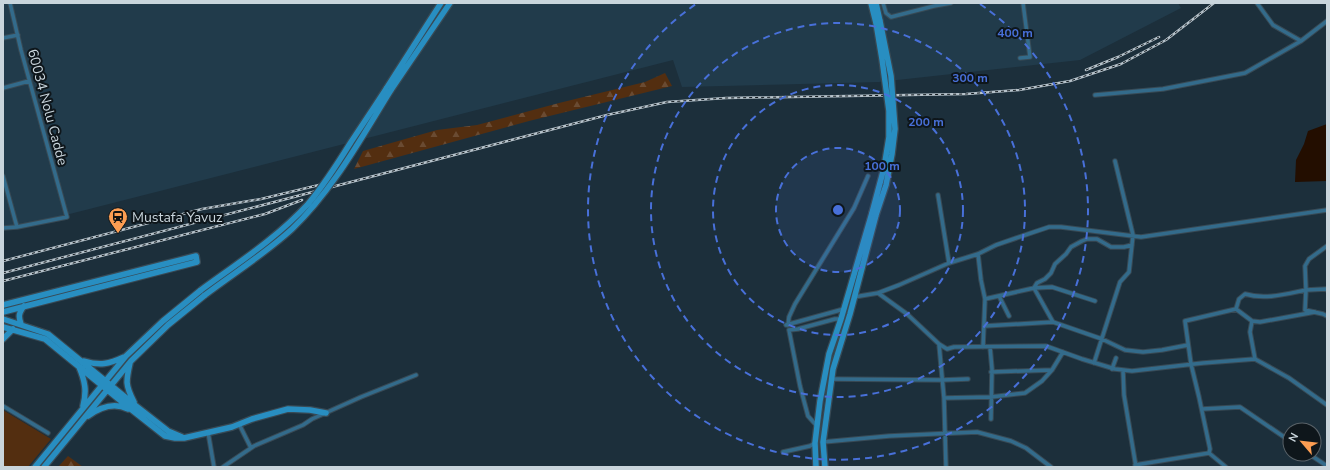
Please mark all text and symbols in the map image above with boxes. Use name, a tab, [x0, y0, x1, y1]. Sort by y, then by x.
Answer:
text: 400 m	[997, 25, 1033, 41]
street label: 60034 Nolu Cadde	[23, 47, 72, 167]
text: 300 m	[952, 70, 988, 86]
text: 200 m	[908, 114, 944, 130]
text: 100 m	[864, 158, 900, 174]
centre of rings	[831, 203, 845, 217]
station icon: Mustafa Yavuz	[107, 206, 129, 234]
place label: Mustafa Yavuz	[132, 208, 223, 227]
north arrow	[1282, 422, 1322, 462]
text: N	[1285, 430, 1302, 445]

